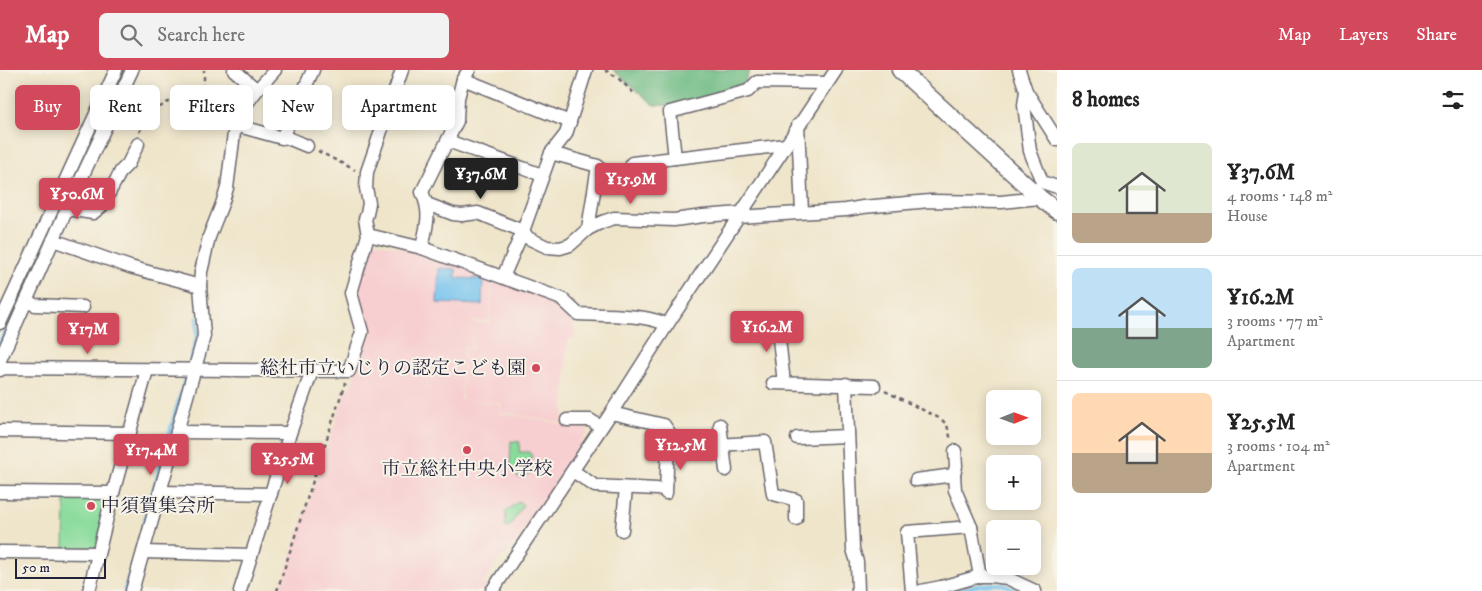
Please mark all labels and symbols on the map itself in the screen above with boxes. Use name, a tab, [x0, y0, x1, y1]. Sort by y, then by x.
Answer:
pin: ¥37.6M	[440, 158, 522, 200]
pin: ¥15.9M	[590, 162, 672, 205]
pin: ¥50.6M	[36, 178, 118, 220]
pin: ¥16.2M	[726, 310, 808, 353]
pin: ¥17M	[58, 312, 118, 355]
place label: 総社市立いじりの認定こども園	[260, 357, 526, 380]
marker: 総社市立いじりの認定こども園	[530, 362, 542, 374]
north arrow	[986, 390, 1041, 445]
pin: ¥12.5M	[640, 428, 722, 471]
pin: ¥17.4M	[110, 434, 192, 476]
pin: ¥25.5M	[247, 442, 329, 485]
marker: 市立総社中央小学校	[461, 444, 473, 456]
place label: 市立総社中央小学校	[381, 458, 553, 481]
place label: 中須賀集会所	[101, 495, 215, 518]
marker: 中須賀集会所	[85, 500, 97, 512]
scale bar	[15, 556, 106, 579]

